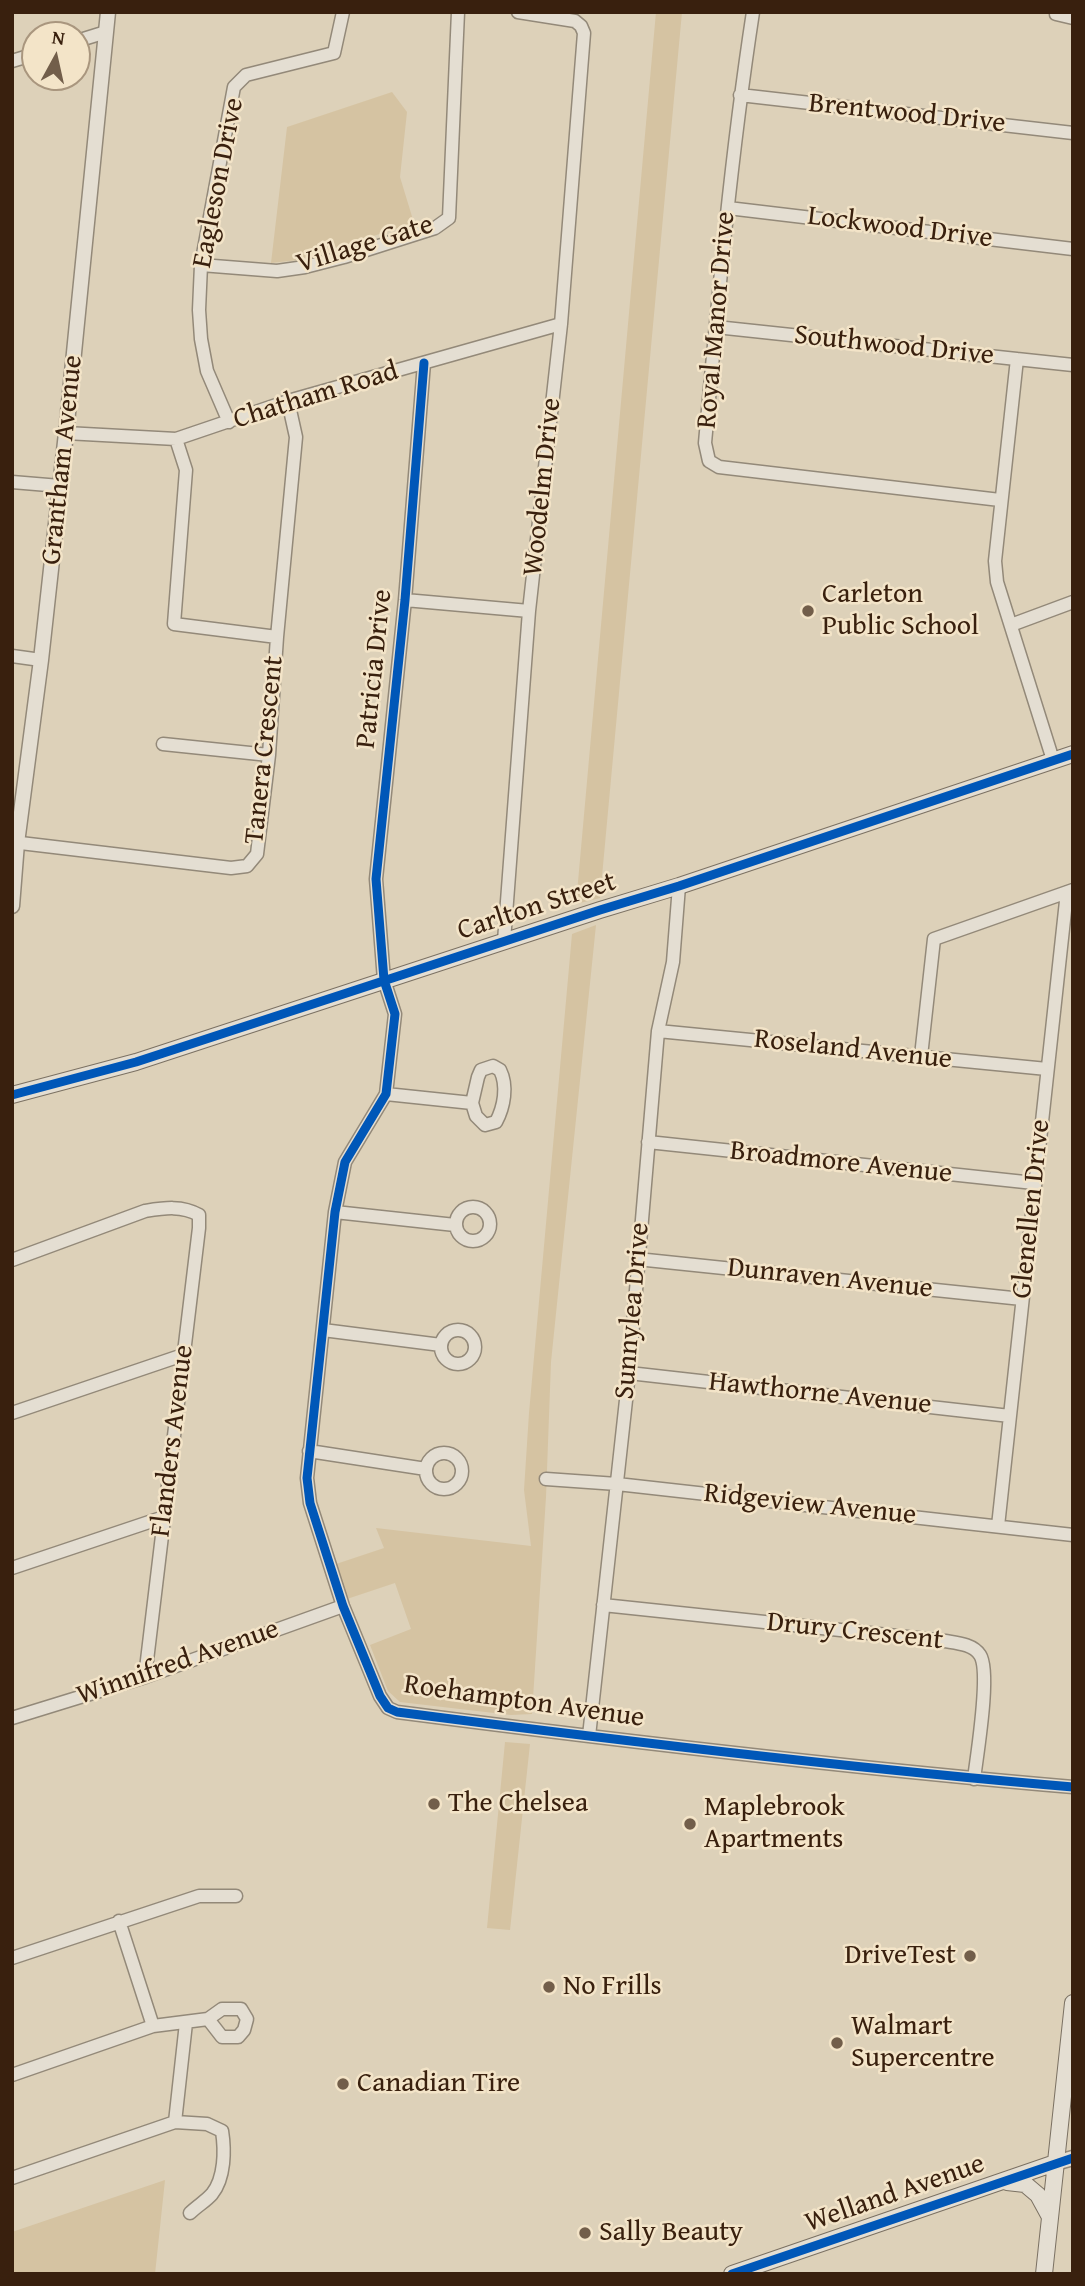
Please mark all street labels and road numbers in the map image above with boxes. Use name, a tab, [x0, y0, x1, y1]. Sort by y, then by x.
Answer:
street label: Brentwood Drive	[807, 87, 1007, 141]
street label: Eagleson Drive	[186, 95, 252, 271]
street label: Lockwood Drive	[806, 200, 994, 256]
street label: Village Gate	[293, 208, 437, 282]
street label: Royal Manor Drive	[691, 210, 743, 430]
street label: Southwood Drive	[792, 319, 996, 373]
street label: Grantham Avenue	[35, 353, 91, 567]
street label: Chatham Road	[229, 355, 403, 437]
street label: Woodelm Drive	[517, 396, 569, 578]
street label: Patricia Drive	[350, 588, 400, 750]
street label: Tanera Crescent	[238, 654, 292, 846]
street label: Carlton Street	[453, 866, 621, 948]
street label: Roseland Avenue	[752, 1023, 954, 1077]
street label: Glenellen Drive	[1006, 1118, 1058, 1300]
street label: Broadmore Avenue	[728, 1135, 954, 1191]
street label: Sunnylea Drive	[609, 1221, 657, 1401]
street label: Dunraven Avenue	[726, 1252, 934, 1306]
street label: Flanders Avenue	[145, 1343, 201, 1539]
street label: Hawthorne Avenue	[707, 1366, 933, 1422]
street label: Ridgeview Avenue	[702, 1477, 918, 1533]
street label: Drury Crescent	[765, 1606, 945, 1658]
street label: Winnifred Avenue	[73, 1613, 283, 1713]
street label: Roehampton Avenue	[402, 1668, 646, 1736]
street label: Welland Avenue	[801, 2148, 989, 2240]

